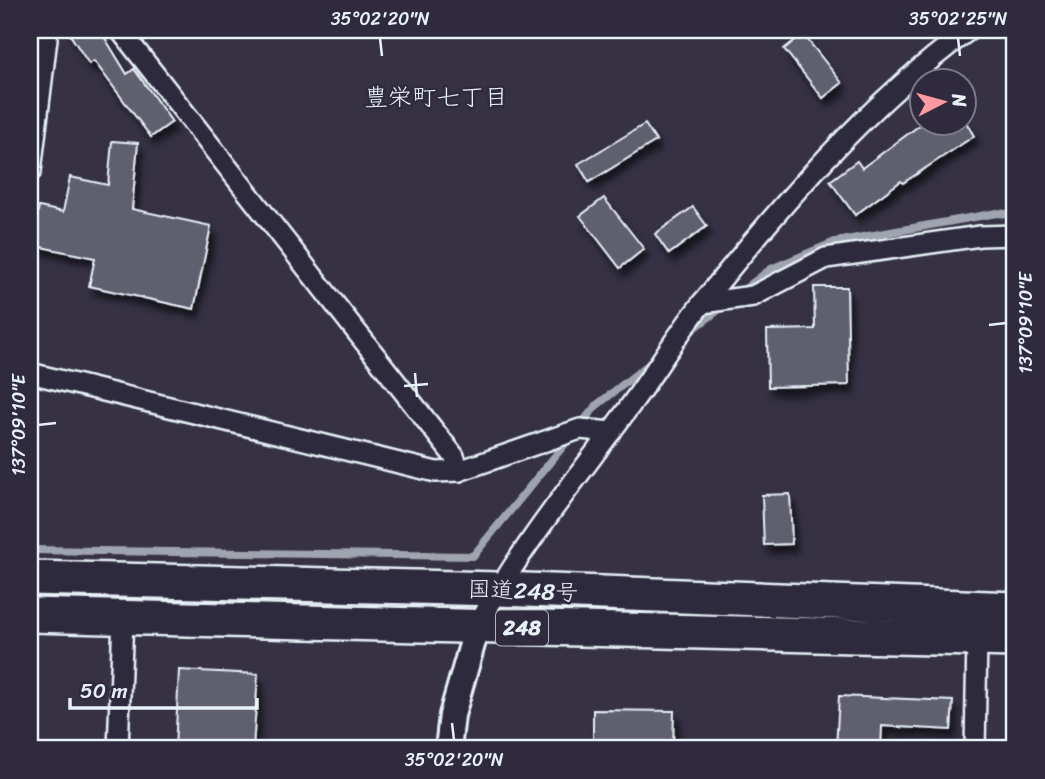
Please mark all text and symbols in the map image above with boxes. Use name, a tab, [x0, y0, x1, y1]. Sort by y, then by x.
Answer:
text: 35°02'20"N	[331, 3, 430, 35]
text: 35°02'25"N	[909, 3, 1008, 35]
north arrow	[908, 66, 978, 136]
district label: 豊栄町七丁目	[364, 76, 508, 118]
text: N	[942, 91, 977, 109]
text: 137°09'10"E	[1010, 271, 1042, 374]
text: 137°09'10"E	[3, 373, 35, 476]
street label: 国道248号	[467, 569, 579, 613]
road number: 248	[496, 610, 548, 646]
scale bar	[70, 667, 257, 711]
text: 50 m	[80, 672, 128, 710]
text: 35°02'20"N	[405, 744, 504, 776]

